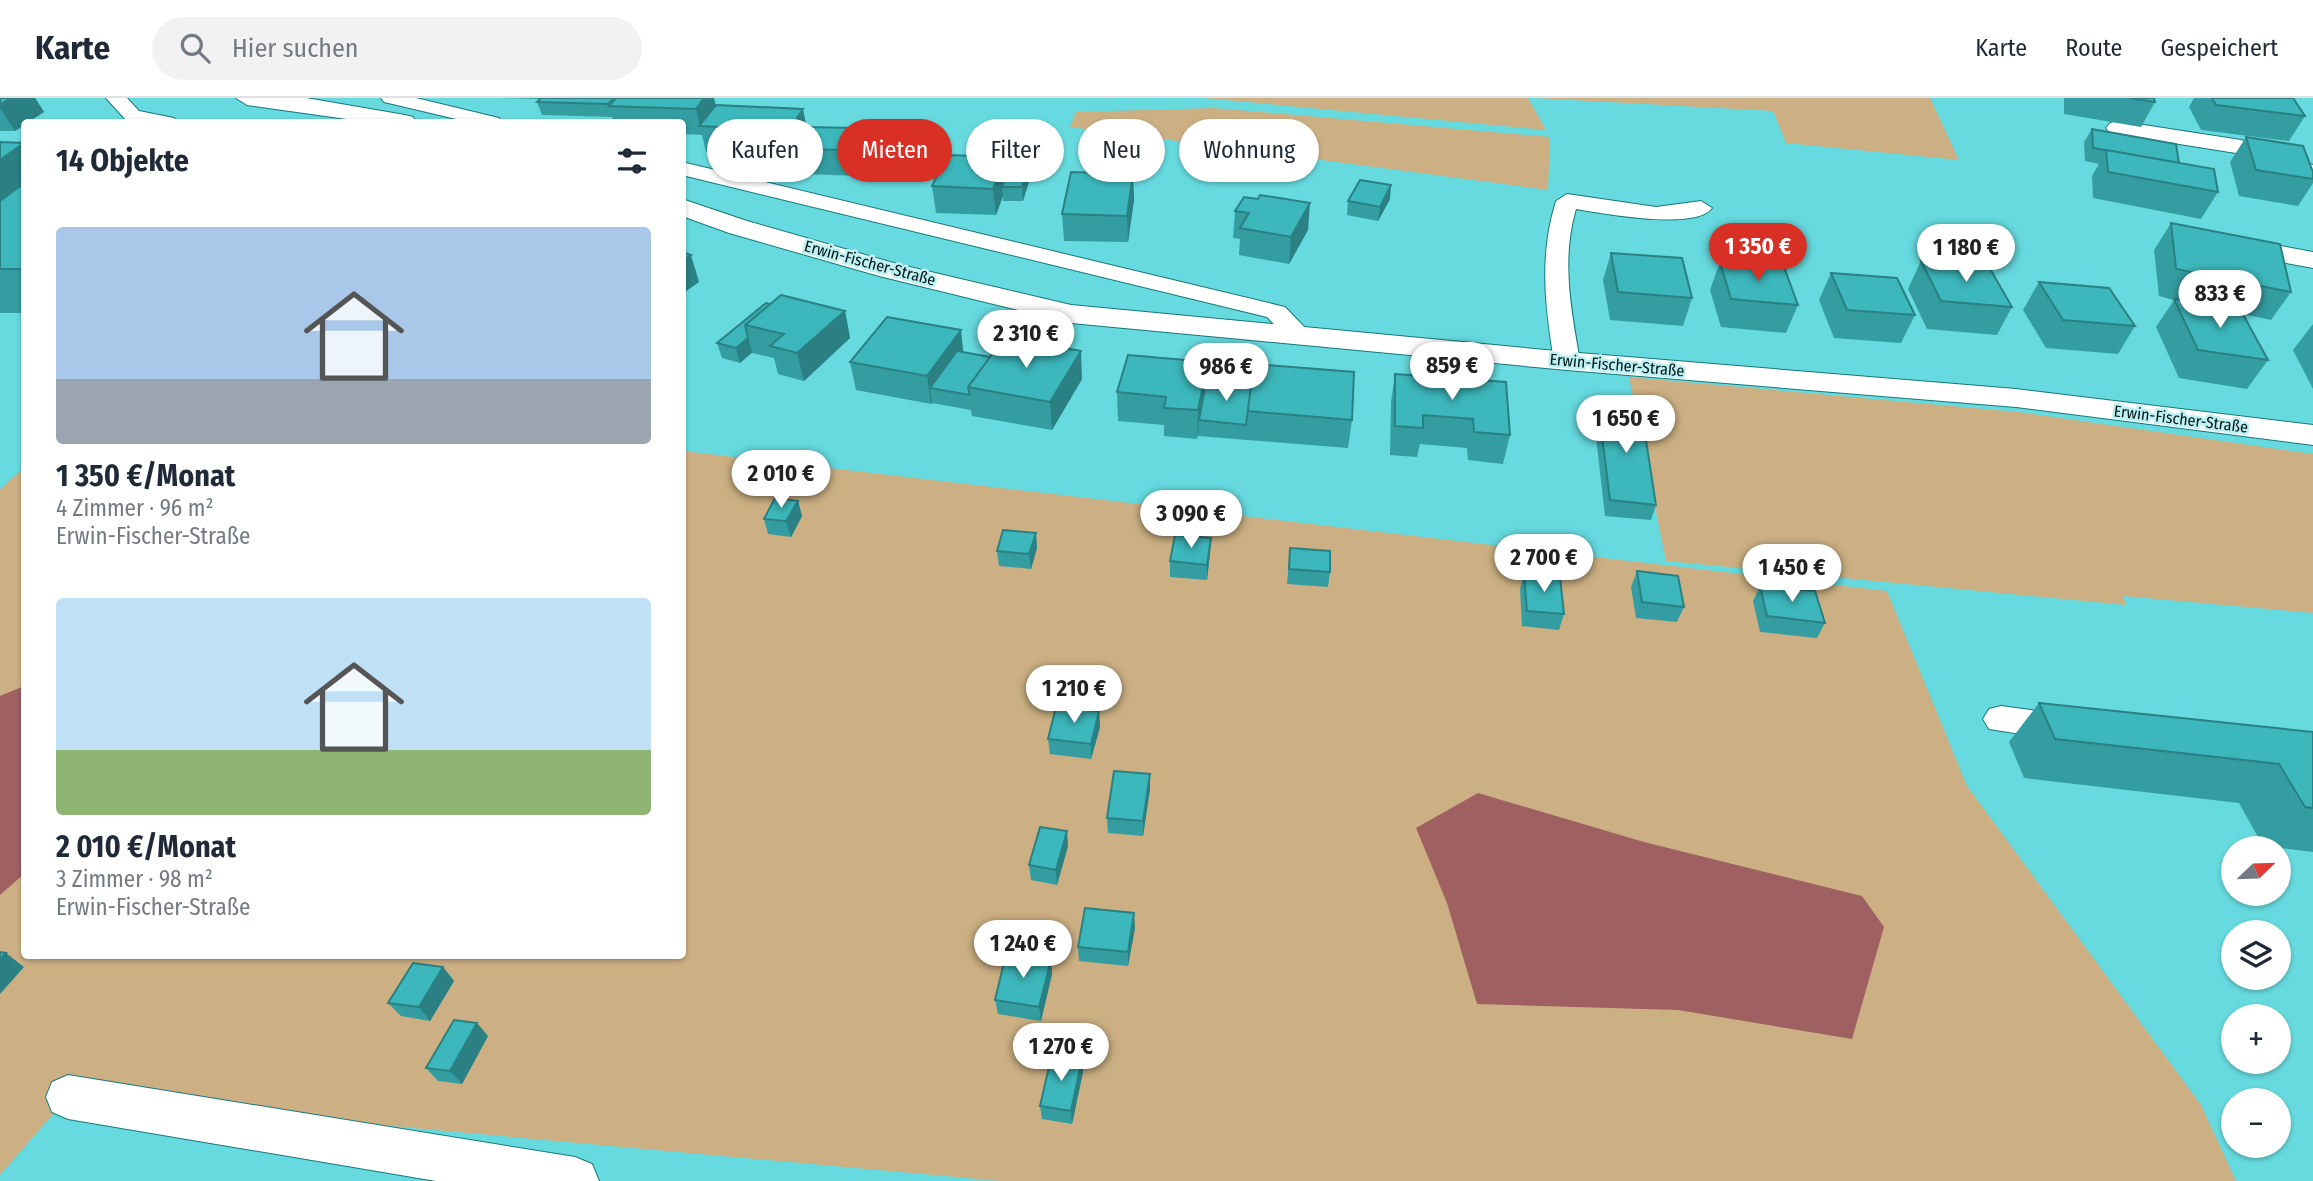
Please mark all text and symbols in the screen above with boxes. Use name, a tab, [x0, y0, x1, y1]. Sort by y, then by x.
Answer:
search box	[152, 17, 642, 80]
text: Karte	[35, 28, 110, 68]
icon: search	[176, 29, 214, 67]
text: Hier suchen	[232, 33, 359, 64]
text: Karte	[1975, 34, 2027, 62]
text: Route	[2065, 34, 2122, 62]
text: Gespeichert	[2160, 34, 2278, 62]
chip: Kaufen	[707, 119, 823, 182]
chip: Mieten	[837, 119, 952, 182]
chip: Filter	[966, 119, 1064, 182]
chip: Neu	[1078, 119, 1165, 182]
chip: Wohnung	[1179, 119, 1319, 182]
icon: filters	[613, 142, 651, 180]
text: 14 Objekte	[56, 143, 189, 179]
pin: 1 350 €	[1693, 223, 1823, 283]
pin: 1 180 €	[1901, 225, 2031, 284]
text: 1 350 €	[1725, 232, 1791, 260]
text: 1 180 €	[1933, 233, 1999, 261]
street label: Erwin-Fischer-Straße	[802, 236, 938, 290]
pin: 833 €	[2171, 271, 2269, 330]
icon: home	[291, 273, 417, 399]
text: 833 €	[2194, 279, 2246, 307]
pin: 2 310 €	[961, 310, 1091, 370]
text: 2 310 €	[993, 319, 1059, 347]
pin: 859 €	[1403, 342, 1501, 402]
pin: 986 €	[1177, 344, 1275, 403]
street label: Erwin-Fischer-Straße	[1549, 350, 1685, 380]
text: 859 €	[1426, 351, 1478, 379]
text: 986 €	[1199, 352, 1253, 380]
pin: 1 650 €	[1561, 396, 1691, 455]
street label: Erwin-Fischer-Straße	[2113, 401, 2249, 437]
text: 1 650 €	[1592, 404, 1660, 432]
pin: 2 010 €	[716, 450, 846, 510]
text: 1 350 €/Monat	[56, 458, 235, 494]
text: 2 010 €	[748, 459, 814, 487]
pin: 3 090 €	[1126, 490, 1256, 550]
text: 4 Zimmer · 96 m²	[56, 494, 214, 522]
text: 3 090 €	[1156, 499, 1226, 527]
text: Erwin-Fischer-Straße	[56, 522, 250, 550]
pin: 2 700 €	[1479, 534, 1609, 594]
text: 2 700 €	[1510, 543, 1578, 571]
pin: 1 450 €	[1727, 545, 1857, 604]
text: 1 450 €	[1758, 553, 1826, 581]
icon: home	[291, 644, 417, 770]
pin: 1 210 €	[1009, 666, 1139, 725]
text: 1 210 €	[1042, 674, 1106, 702]
text: 2 010 €/Monat	[56, 829, 236, 865]
north arrow	[2221, 836, 2291, 906]
map controls	[2221, 836, 2291, 1158]
text: 3 Zimmer · 98 m²	[56, 865, 213, 893]
text: Erwin-Fischer-Straße	[56, 893, 250, 921]
pin: 1 240 €	[958, 920, 1088, 980]
button: layers	[2221, 920, 2291, 990]
text: 1 240 €	[990, 929, 1056, 957]
button: +	[2221, 1004, 2291, 1074]
pin: 1 270 €	[996, 1024, 1126, 1083]
text: 1 270 €	[1029, 1032, 1093, 1060]
button: −	[2221, 1088, 2291, 1158]

